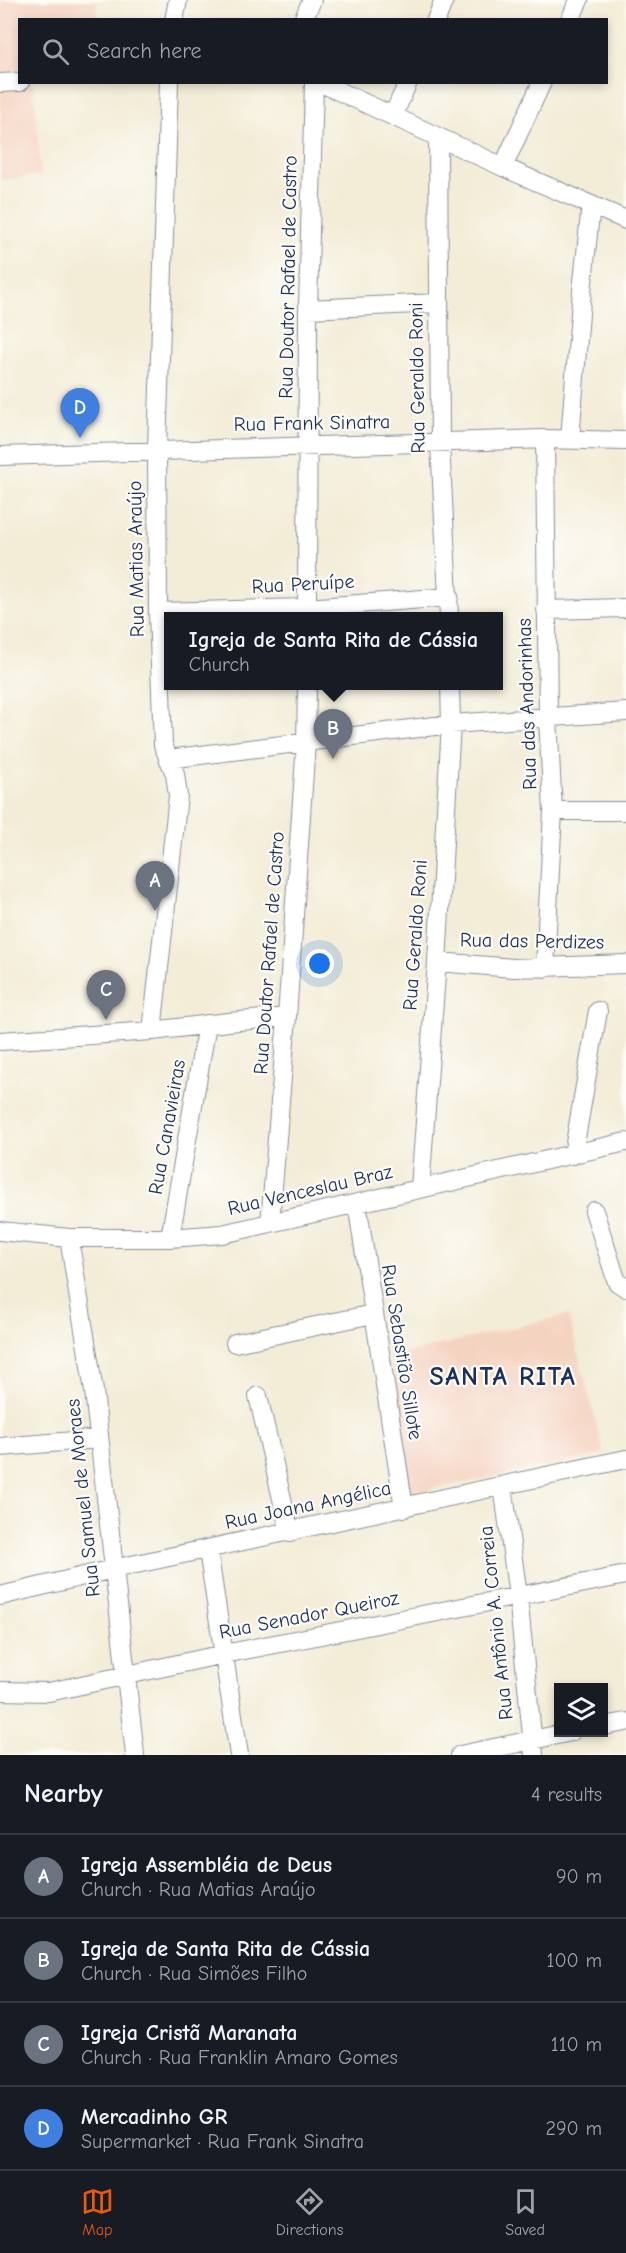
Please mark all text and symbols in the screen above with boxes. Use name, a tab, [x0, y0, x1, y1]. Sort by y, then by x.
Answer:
search box	[18, 18, 608, 84]
icon: search	[39, 35, 72, 68]
text: Search here	[87, 38, 202, 64]
street label: Rua Doutor Rafael de Castro	[274, 155, 302, 399]
street label: Rua Geraldo Roni	[404, 302, 430, 454]
pin: D	[60, 388, 100, 438]
street label: Rua Frank Sinatra	[234, 410, 390, 436]
street label: Rua Matias Araújo	[123, 480, 149, 638]
street label: Rua Peruípe	[251, 570, 355, 598]
popup	[164, 612, 503, 690]
street label: Rua das Andorinhas	[513, 618, 541, 790]
text: Igreja de Santa Rita de Cássia	[189, 627, 478, 653]
text: Church	[189, 653, 250, 676]
pin: B	[314, 710, 352, 759]
street label: Rua Doutor Rafael de Castro	[249, 831, 289, 1075]
street label: Rua Geraldo Roni	[398, 859, 432, 1011]
pin: A	[136, 862, 174, 911]
street label: Rua das Perdizes	[460, 928, 604, 954]
your location	[305, 949, 334, 978]
pin: C	[86, 970, 126, 1020]
street label: Rua Canavieiras	[144, 1058, 190, 1196]
street label: Rua Venceslau Braz	[225, 1160, 395, 1220]
street label: Rua Sebastião Sillote	[377, 1263, 427, 1441]
district label: SANTA RITA	[430, 1362, 576, 1392]
street label: Rua Samuel de Moraes	[61, 1398, 105, 1598]
street label: Rua Joana Angélica	[223, 1476, 393, 1534]
street label: Rua Antônio A. Correia	[474, 1525, 518, 1721]
street label: Rua Senador Queiroz	[217, 1586, 401, 1644]
map controls	[554, 1683, 608, 1737]
button: layers	[554, 1683, 608, 1737]
text: Nearby	[24, 1779, 103, 1809]
text: 4 results	[531, 1783, 602, 1806]
text: Igreja Assembléia de Deus	[81, 1852, 332, 1878]
text: A	[38, 1865, 49, 1888]
text: 90 m	[556, 1865, 602, 1888]
text: Church · Rua Matias Araújo	[81, 1878, 316, 1901]
text: Igreja de Santa Rita de Cássia	[81, 1936, 370, 1962]
text: B	[37, 1949, 50, 1972]
text: 100 m	[547, 1949, 602, 1972]
text: Church · Rua Simões Filho	[81, 1962, 307, 1985]
text: Igreja Cristã Maranata	[81, 2020, 297, 2046]
text: C	[37, 2033, 50, 2056]
text: 110 m	[551, 2033, 602, 2056]
text: Church · Rua Franklin Amaro Gomes	[81, 2046, 398, 2069]
text: Mercadinho GR	[81, 2104, 227, 2130]
text: D	[37, 2117, 50, 2140]
text: 290 m	[546, 2117, 602, 2140]
text: Supermarket · Rua Frank Sinatra	[81, 2130, 364, 2153]
tab: Map	[81, 2185, 114, 2239]
tab: Directions	[276, 2185, 343, 2239]
tab: Saved	[505, 2185, 545, 2239]

